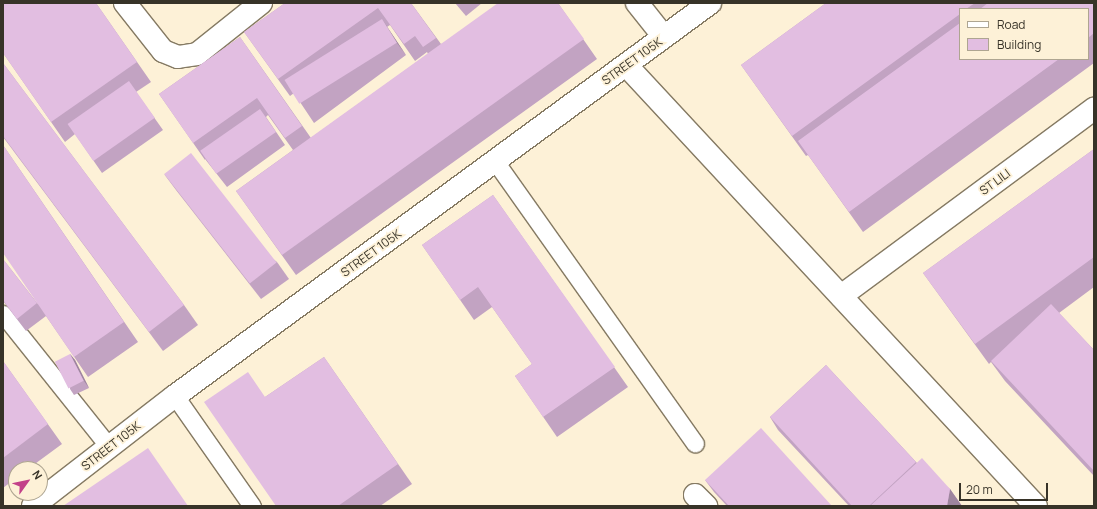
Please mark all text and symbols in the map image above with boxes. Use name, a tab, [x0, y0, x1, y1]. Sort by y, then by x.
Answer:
legend	[959, 8, 1089, 60]
text: Road	[997, 16, 1025, 33]
street label: STREET 105K	[599, 34, 665, 88]
text: Building	[997, 36, 1041, 53]
street label: ST LILI	[977, 166, 1013, 198]
street label: STREET 105K	[338, 226, 404, 280]
street label: STREET 105K	[78, 418, 144, 474]
north arrow	[8, 461, 48, 501]
text: N	[29, 467, 46, 482]
scale bar	[961, 475, 1050, 501]
text: 20 m	[966, 481, 993, 498]

